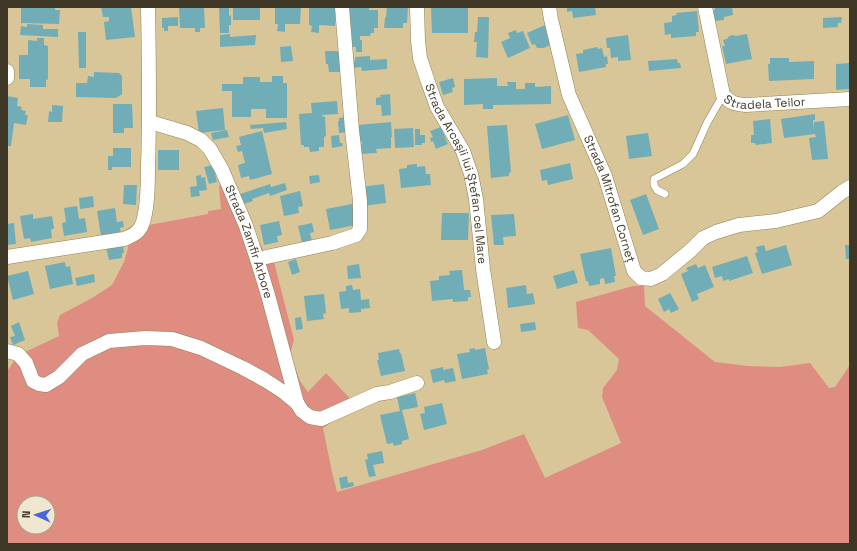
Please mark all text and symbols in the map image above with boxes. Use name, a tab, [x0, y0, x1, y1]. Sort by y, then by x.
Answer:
street label: Strada Arcașii lui Ștefan cel Mare	[421, 82, 490, 265]
street label: Stradela Teilor	[720, 91, 806, 113]
street label: Strada Mitrofan Corneț	[580, 133, 639, 265]
street label: Strada Zamfir Arbore	[221, 182, 277, 301]
north arrow	[16, 495, 56, 535]
text: N	[19, 510, 33, 519]

